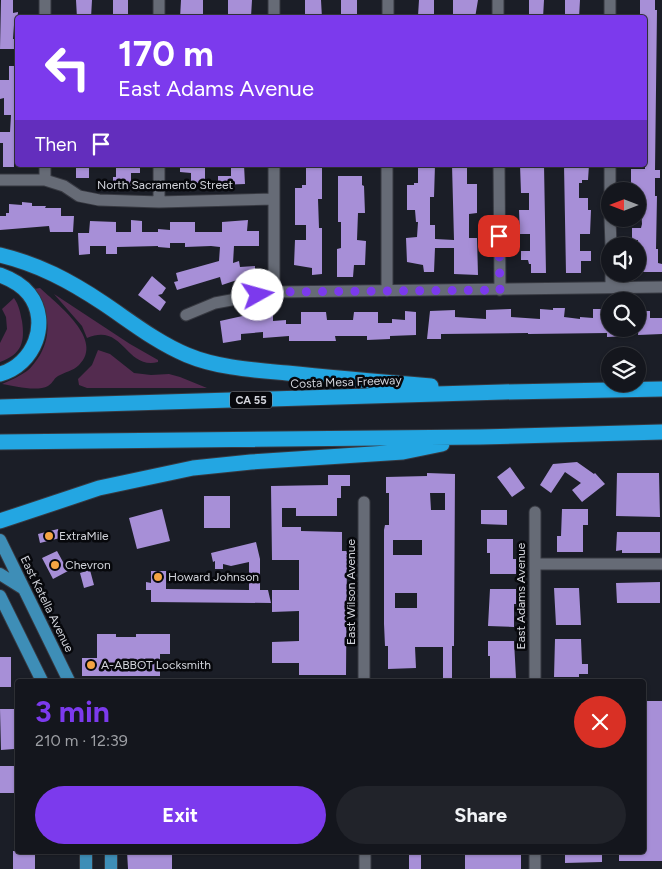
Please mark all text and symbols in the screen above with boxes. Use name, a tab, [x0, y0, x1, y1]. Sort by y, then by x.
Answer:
text: 170 m	[118, 33, 214, 75]
icon: left	[35, 35, 100, 100]
text: East Adams Avenue	[118, 75, 314, 102]
icon: arrive	[87, 130, 115, 158]
text: Then	[35, 133, 77, 156]
street label: North Sacramento Street	[97, 178, 234, 192]
north arrow	[601, 182, 646, 228]
map controls	[601, 182, 646, 392]
pin	[478, 215, 520, 257]
icon: arrive	[485, 222, 513, 250]
button: sound	[601, 237, 646, 282]
position arrow	[231, 268, 283, 320]
button: search	[601, 292, 646, 337]
button: layers	[601, 347, 646, 392]
street label: Costa Mesa Freeway	[290, 373, 402, 391]
road number: CA 55	[230, 392, 272, 408]
place label: ExtraMile	[59, 529, 109, 543]
marker: ExtraMile	[43, 530, 55, 542]
street label: East Wilson Avenue	[344, 539, 358, 645]
street label: East Adams Avenue	[514, 542, 528, 649]
street label: East Katella Avenue	[18, 553, 77, 655]
place label: Chevron	[65, 558, 111, 572]
marker: Chevron	[49, 559, 61, 571]
place label: Howard Johnson	[168, 570, 259, 584]
marker: Howard Johnson	[152, 571, 164, 583]
place label: A-ABBOT Locksmith	[101, 658, 211, 672]
marker: A-ABBOT Locksmith	[85, 659, 97, 671]
text: 3 min	[35, 693, 110, 730]
button: close	[574, 696, 626, 748]
text: 210 m · 12:39	[35, 731, 128, 750]
button: Exit	[35, 786, 326, 844]
button: Share	[336, 786, 626, 844]

